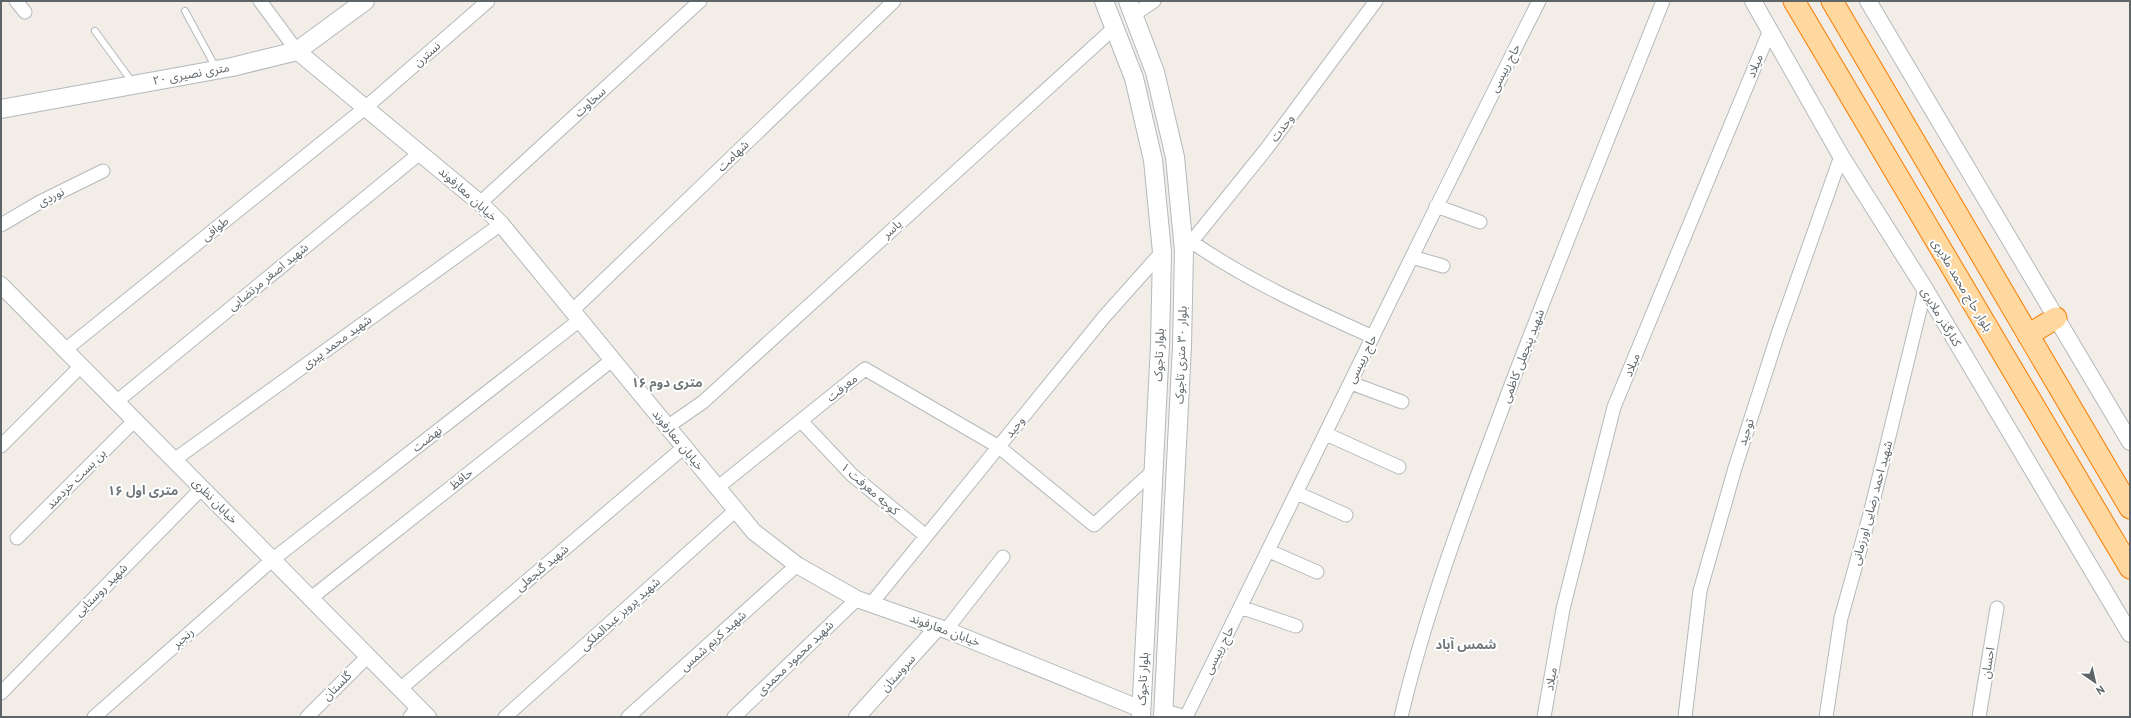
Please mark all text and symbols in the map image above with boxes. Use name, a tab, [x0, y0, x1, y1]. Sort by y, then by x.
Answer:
street label: نسترن	[410, 38, 443, 69]
street label: حاج رییسی	[1486, 41, 1525, 96]
street label: میلاد	[1743, 52, 1766, 80]
street label: ۲۰ متری نصیری	[151, 59, 231, 88]
street label: سخاوت	[571, 83, 609, 120]
street label: وحدت	[1266, 111, 1297, 144]
street label: شهامت	[714, 137, 752, 174]
street label: خیابان معارفوند	[436, 163, 501, 224]
street label: نوردی	[35, 184, 67, 210]
street label: طوافی	[198, 213, 231, 244]
street label: یاسر	[878, 216, 905, 242]
street label: بلوار حاج محمد ملایری	[1927, 236, 1996, 335]
street label: شهید اصغر مرتضایی	[224, 240, 311, 314]
street label: کنارگذر ملایری	[1918, 284, 1965, 350]
street label: بلوار ۳۰ متری تاجوک	[1171, 306, 1190, 404]
street label: شهید پنجعلی کاظمی	[1498, 307, 1548, 405]
street label: شهید محمد پیری	[299, 311, 375, 373]
street label: بلوار تاجوک	[1150, 328, 1167, 382]
street label: حاج رییسی	[1343, 332, 1382, 387]
street label: میلاد	[1620, 351, 1643, 379]
street label: معرفت	[823, 371, 860, 405]
district label: ۱۶ متری دوم	[631, 374, 703, 392]
street label: خیابان معارفوند	[649, 406, 707, 473]
street label: وحید	[1001, 413, 1028, 440]
street label: توحید	[1734, 416, 1757, 447]
street label: نهضت	[409, 422, 445, 455]
street label: شهید احمد رضایی اورزمانی	[1848, 439, 1895, 567]
street label: بن بست خردمند	[42, 445, 109, 512]
street label: کوچه معرفت ۱	[837, 459, 903, 519]
street label: حافظ	[446, 465, 476, 492]
street label: خیابان نظری	[189, 475, 241, 527]
district label: ۱۶ متری اول	[108, 482, 178, 499]
street label: شهید گنجعلی	[512, 541, 571, 594]
street label: شهید روستایی	[71, 560, 130, 619]
street label: شهید پرویز عبدالملکی	[576, 574, 664, 654]
street label: شهید کریم شمس	[676, 607, 750, 676]
street label: خیابان معارفوند	[908, 610, 982, 649]
street label: شهید محمود محمدی	[753, 617, 836, 698]
street label: حاج رییسی	[1200, 623, 1239, 678]
street label: رنجبر	[168, 624, 197, 652]
district label: شمس آباد	[1436, 636, 1496, 653]
street label: احسان	[1978, 646, 1997, 680]
street label: سروستان	[877, 651, 918, 694]
street label: بلوار تاجوک	[1134, 652, 1151, 706]
north arrow	[2075, 662, 2115, 702]
street label: میلاد	[1541, 666, 1560, 692]
street label: گلستان	[319, 667, 355, 703]
text: N	[2094, 682, 2108, 698]

